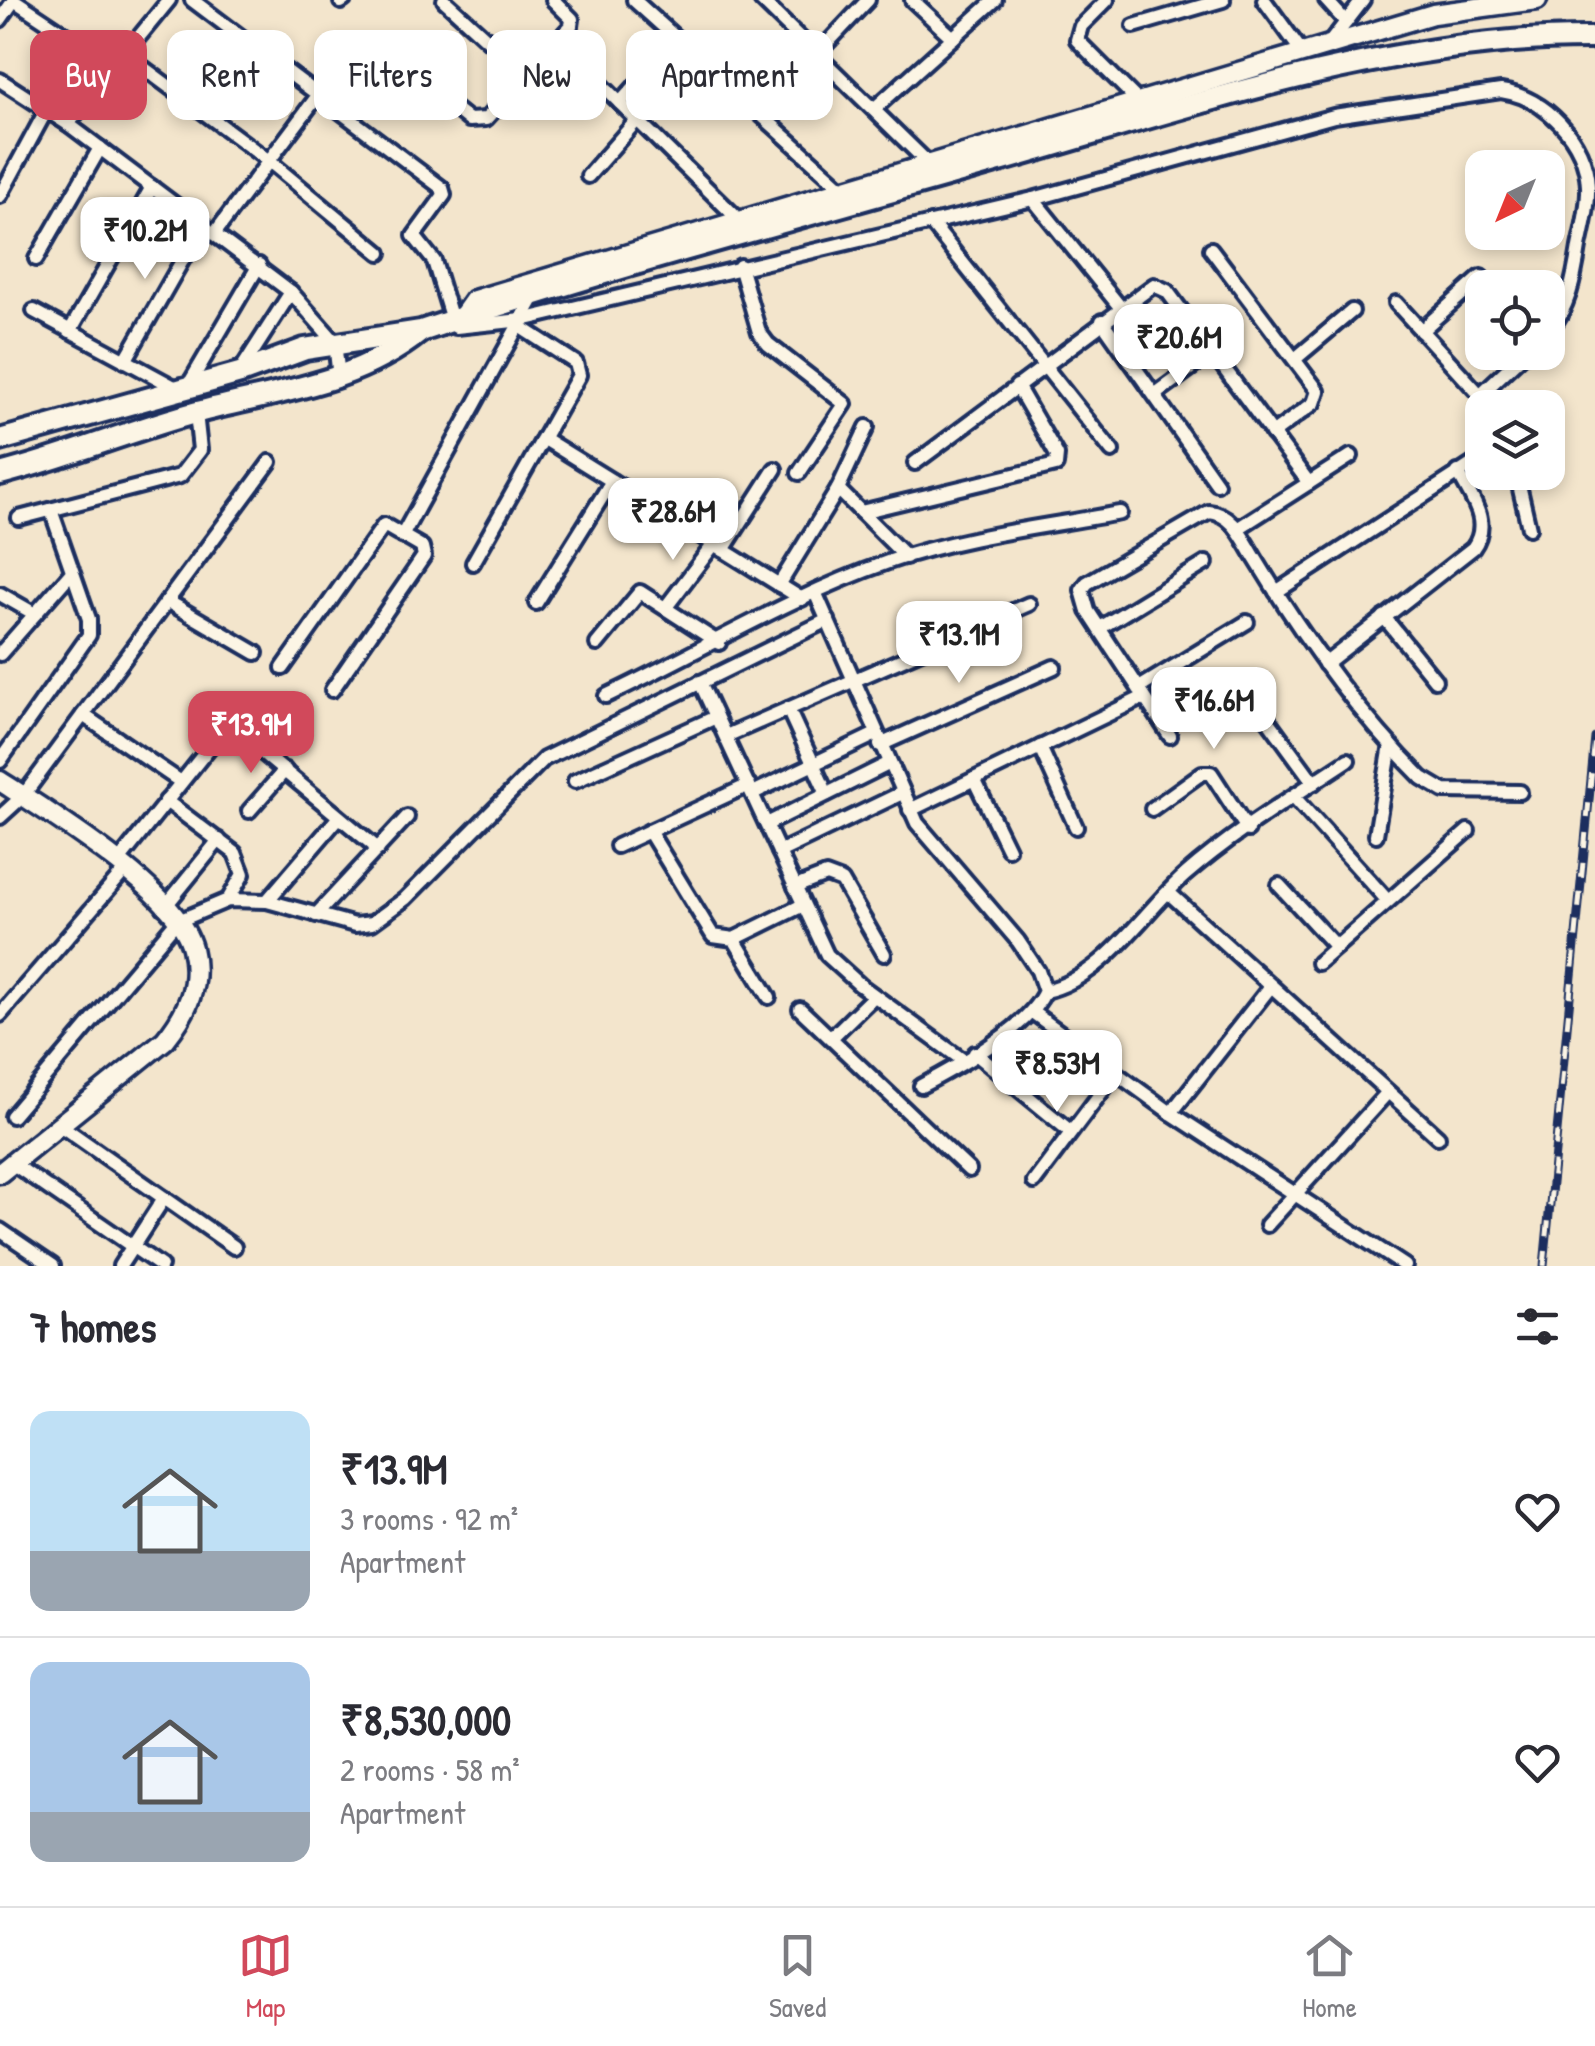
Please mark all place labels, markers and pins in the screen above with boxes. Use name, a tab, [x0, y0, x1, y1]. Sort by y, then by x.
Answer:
pin: ₹10.2M	[64, 197, 226, 282]
pin: ₹20.6M	[1098, 304, 1260, 389]
pin: ₹28.6M	[592, 478, 754, 563]
pin: ₹13.1M	[878, 601, 1040, 686]
pin: ₹16.6M	[1133, 667, 1295, 752]
pin: ₹13.9M	[170, 691, 332, 776]
pin: ₹8.53M	[976, 1030, 1138, 1115]

